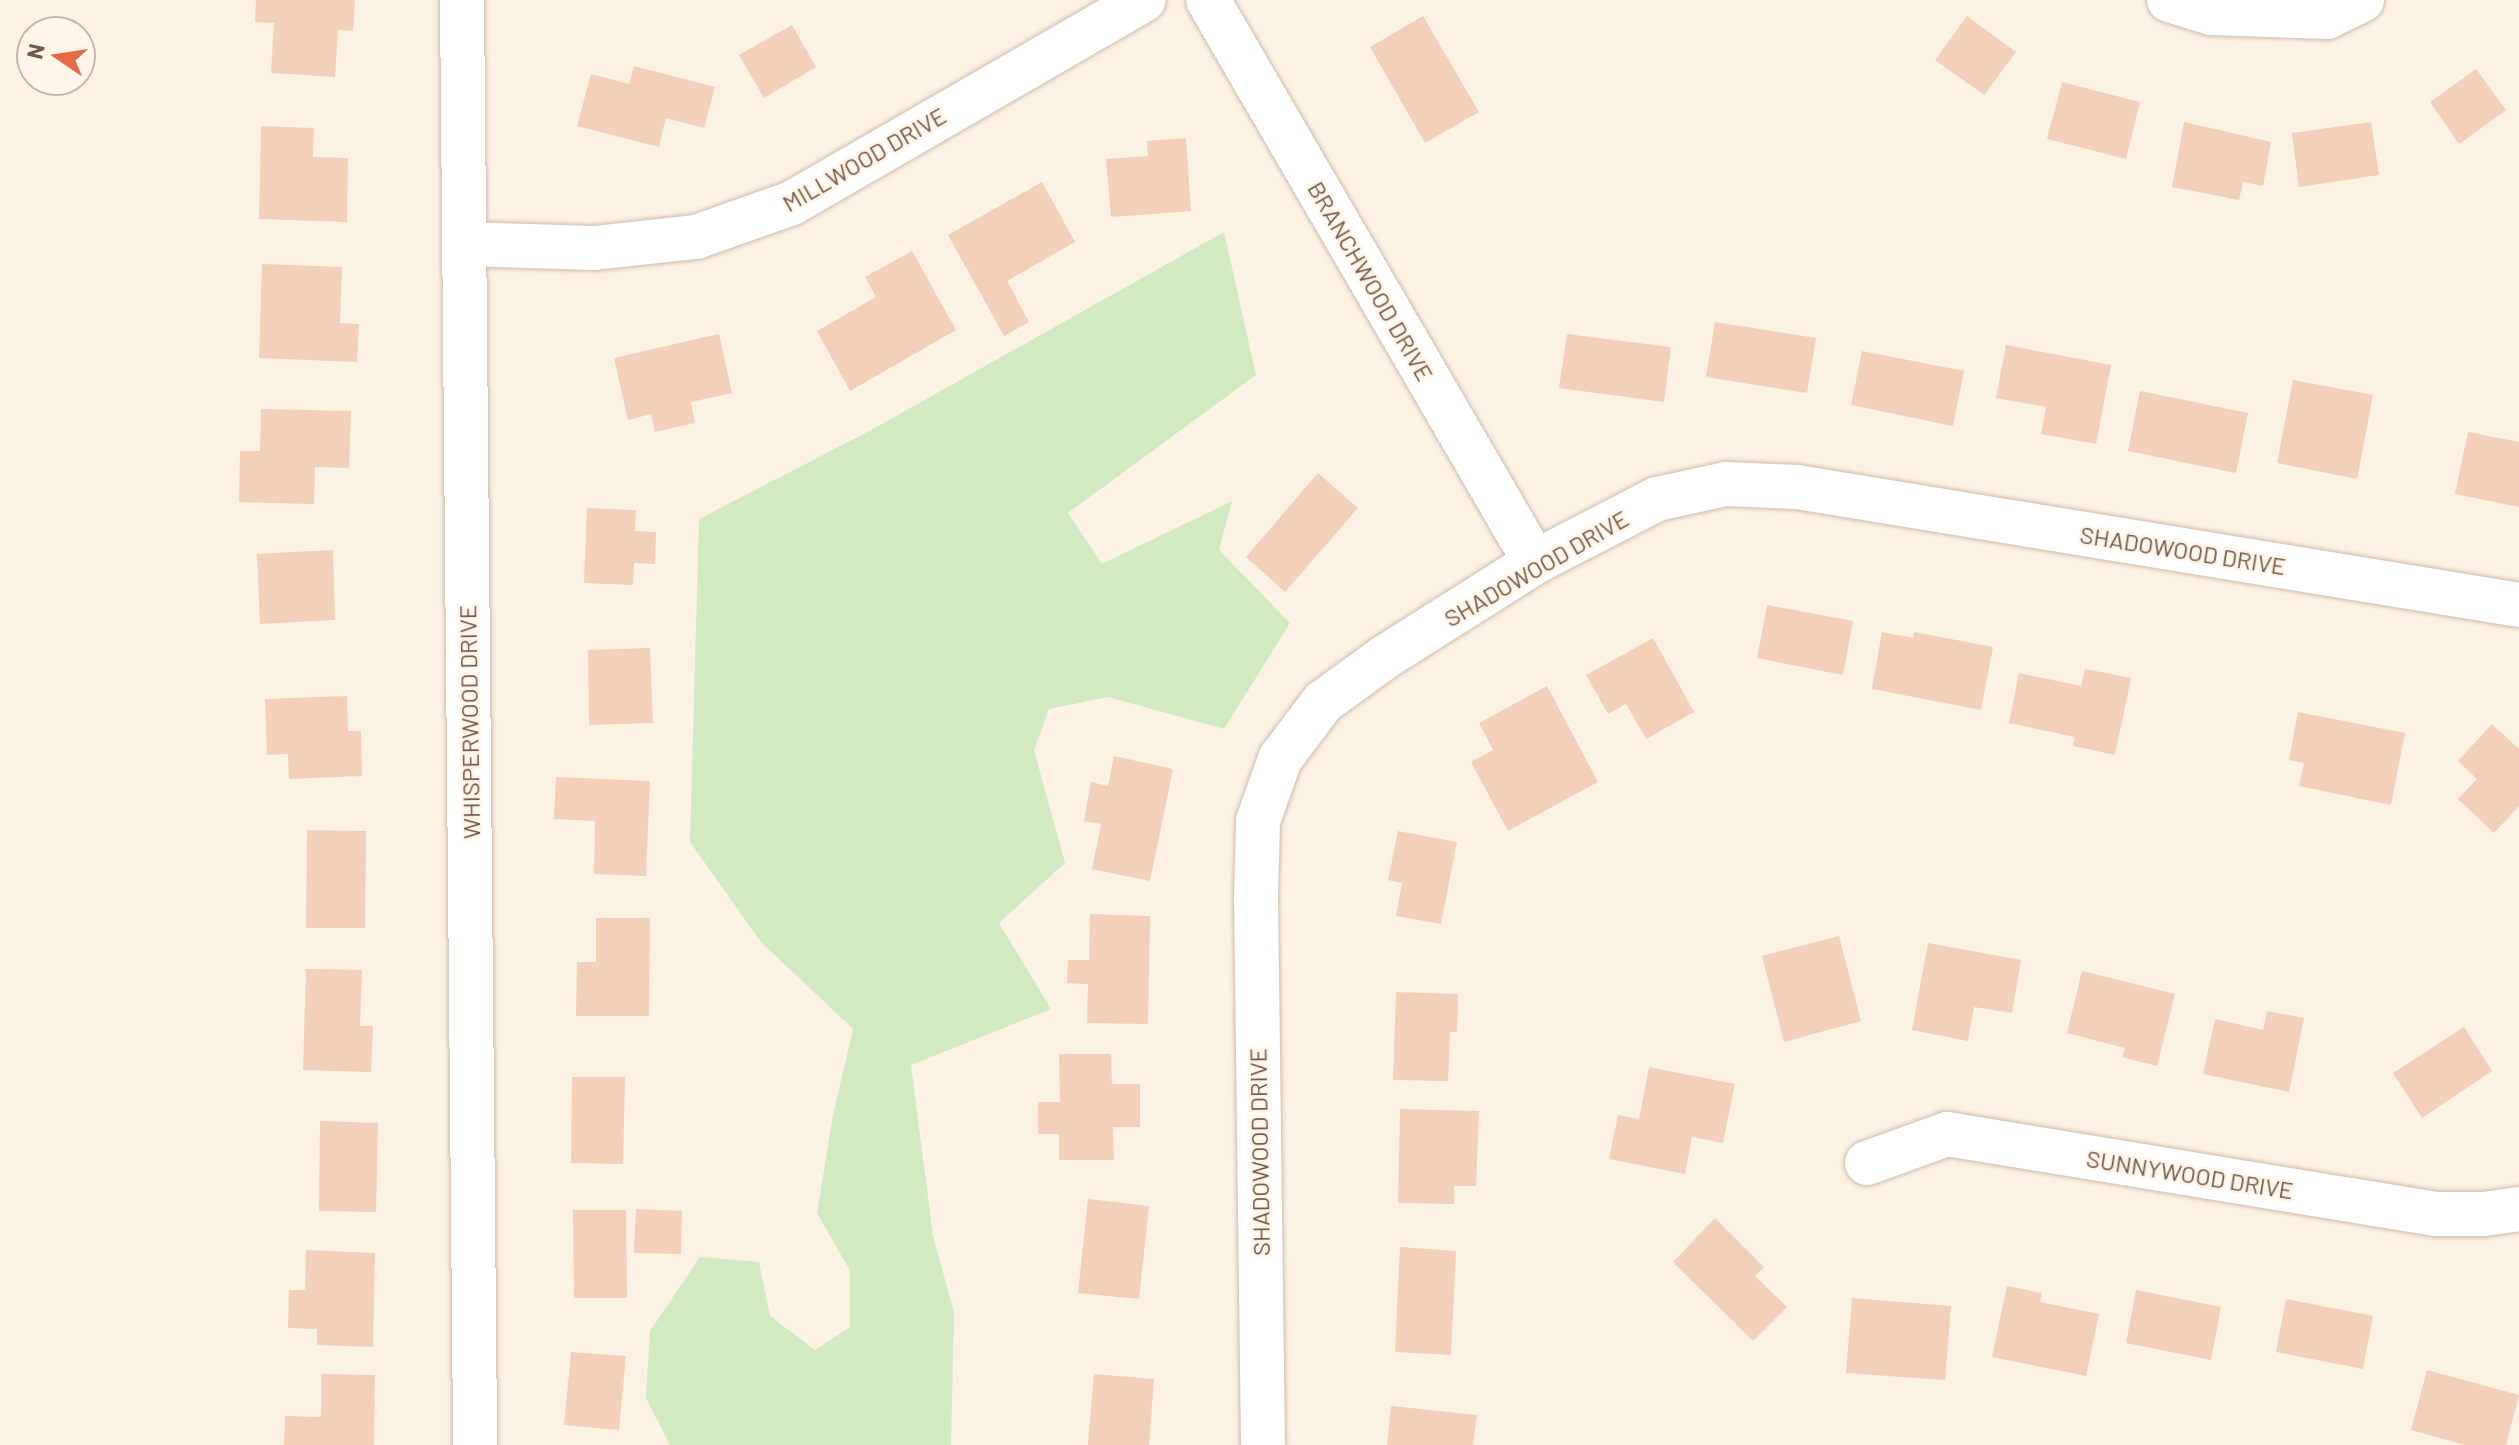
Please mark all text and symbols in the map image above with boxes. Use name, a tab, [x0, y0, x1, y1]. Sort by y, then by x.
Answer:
north arrow	[16, 16, 96, 96]
text: N	[20, 41, 49, 61]
street label: MILLWOOD DRIVE	[777, 101, 951, 217]
street label: BRANCHWOOD DRIVE	[1302, 176, 1440, 386]
street label: SHADOWOOD DRIVE	[1439, 504, 1633, 632]
street label: SHADOWOOD DRIVE	[2078, 520, 2288, 580]
street label: WHISPERWOOD DRIVE	[453, 605, 485, 839]
street label: SHADOWOOD DRIVE	[1243, 1048, 1275, 1256]
street label: SUNNYWOOD DRIVE	[2084, 1143, 2296, 1205]

